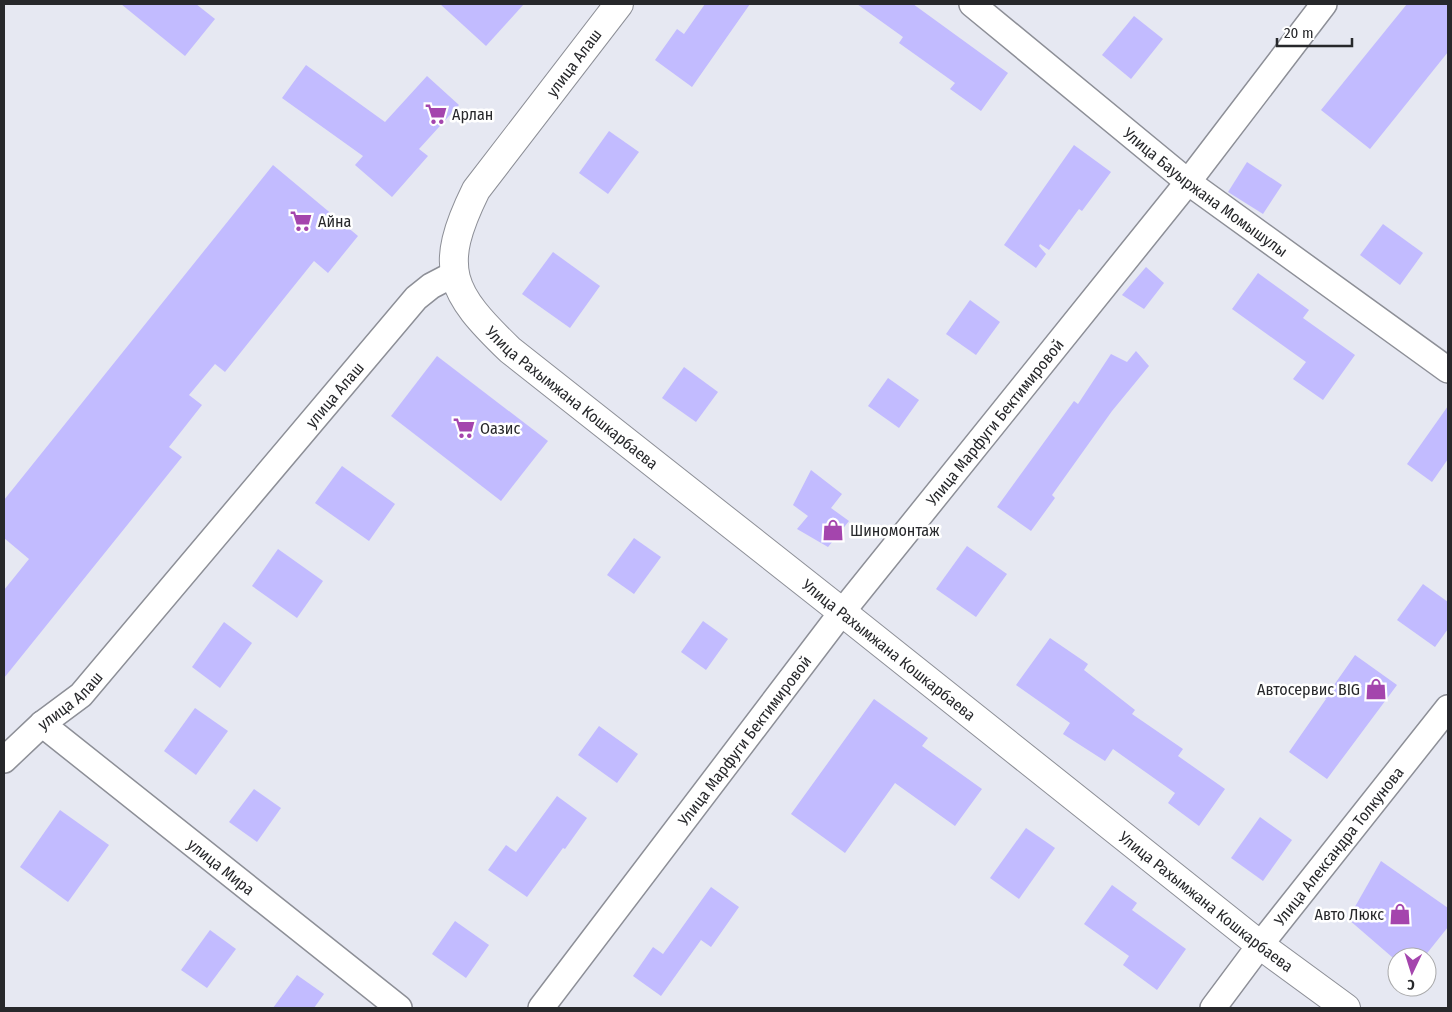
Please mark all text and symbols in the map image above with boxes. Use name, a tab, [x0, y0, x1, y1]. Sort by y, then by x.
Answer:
scale bar	[1277, 15, 1352, 47]
text: 20 m	[1284, 24, 1314, 42]
street label: улица Алаш	[542, 25, 606, 101]
supermarket icon: Арлан	[423, 101, 449, 127]
place label: Арлан	[452, 105, 493, 124]
street label: Улица Бауыржана Момышулы	[1119, 123, 1292, 261]
supermarket icon: Айна	[288, 208, 314, 234]
place label: Айна	[318, 212, 352, 231]
street label: Улица Рахымжана Кошкарбаева	[481, 321, 662, 473]
street label: Улица Марфуги Бектимировой	[921, 335, 1067, 510]
street label: улица Алаш	[301, 358, 367, 431]
supermarket icon: Оазис	[451, 415, 477, 441]
place label: Оазис	[480, 419, 520, 438]
shop icon: Шиномонтаж	[820, 517, 846, 543]
place label: Шиномонтаж	[850, 521, 940, 540]
street label: Улица Рахымжана Кошкарбаева	[798, 574, 980, 724]
street label: Улица Марфуги Бектимировой	[673, 652, 815, 830]
street label: улица Алаш	[34, 667, 106, 734]
shop icon: Автосервис BIG	[1363, 676, 1389, 702]
place label: Автосервис BIG	[1257, 680, 1360, 699]
street label: Улица Александра Толкунова	[1269, 763, 1407, 930]
street label: Улица Рахымжана Кошкарбаева	[1115, 826, 1297, 976]
street label: улица Мира	[184, 834, 259, 899]
shop icon: Авто Люкс	[1387, 901, 1413, 927]
place label: Авто Люкс	[1315, 905, 1384, 924]
north arrow	[1387, 947, 1437, 997]
text: С	[1406, 976, 1415, 993]

